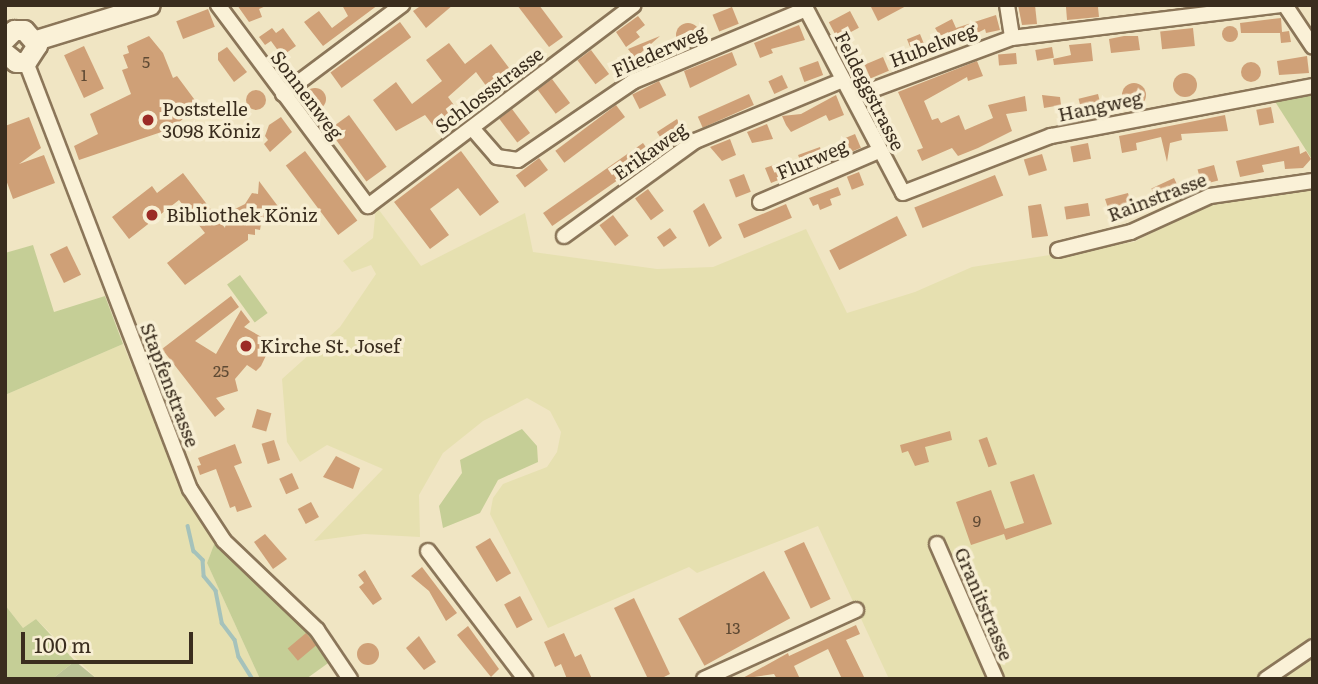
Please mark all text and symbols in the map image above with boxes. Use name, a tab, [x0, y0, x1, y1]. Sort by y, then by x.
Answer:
street label: Hubelweg	[886, 18, 980, 72]
street label: Fliederweg	[608, 20, 710, 82]
street label: Feldeggstrasse	[830, 28, 910, 154]
street label: Schlossstrasse	[431, 42, 547, 138]
street label: Sonnenweg	[266, 46, 348, 144]
house number: 5	[142, 51, 150, 71]
house number: 1	[81, 64, 87, 84]
street label: Hangweg	[1056, 86, 1144, 126]
place label: Poststelle 3098 Köniz	[162, 98, 261, 142]
marker: Poststelle 3098 Köniz	[140, 112, 156, 128]
street label: Erikaweg	[609, 117, 691, 185]
street label: Flurweg	[773, 134, 851, 184]
street label: Rainstrasse	[1104, 168, 1210, 226]
place label: Bibliothek Köniz	[166, 204, 317, 226]
marker: Bibliothek Köniz	[144, 207, 160, 223]
street label: Stapfenstrasse	[136, 320, 204, 450]
place label: Kirche St. Josef	[260, 335, 400, 357]
marker: Kirche St. Josef	[238, 338, 254, 354]
house number: 25	[213, 360, 229, 380]
house number: 9	[973, 510, 981, 530]
street label: Granitstrasse	[950, 544, 1018, 664]
house number: 13	[725, 617, 741, 637]
scale bar	[24, 618, 196, 662]
text: 100 m	[34, 628, 91, 659]

